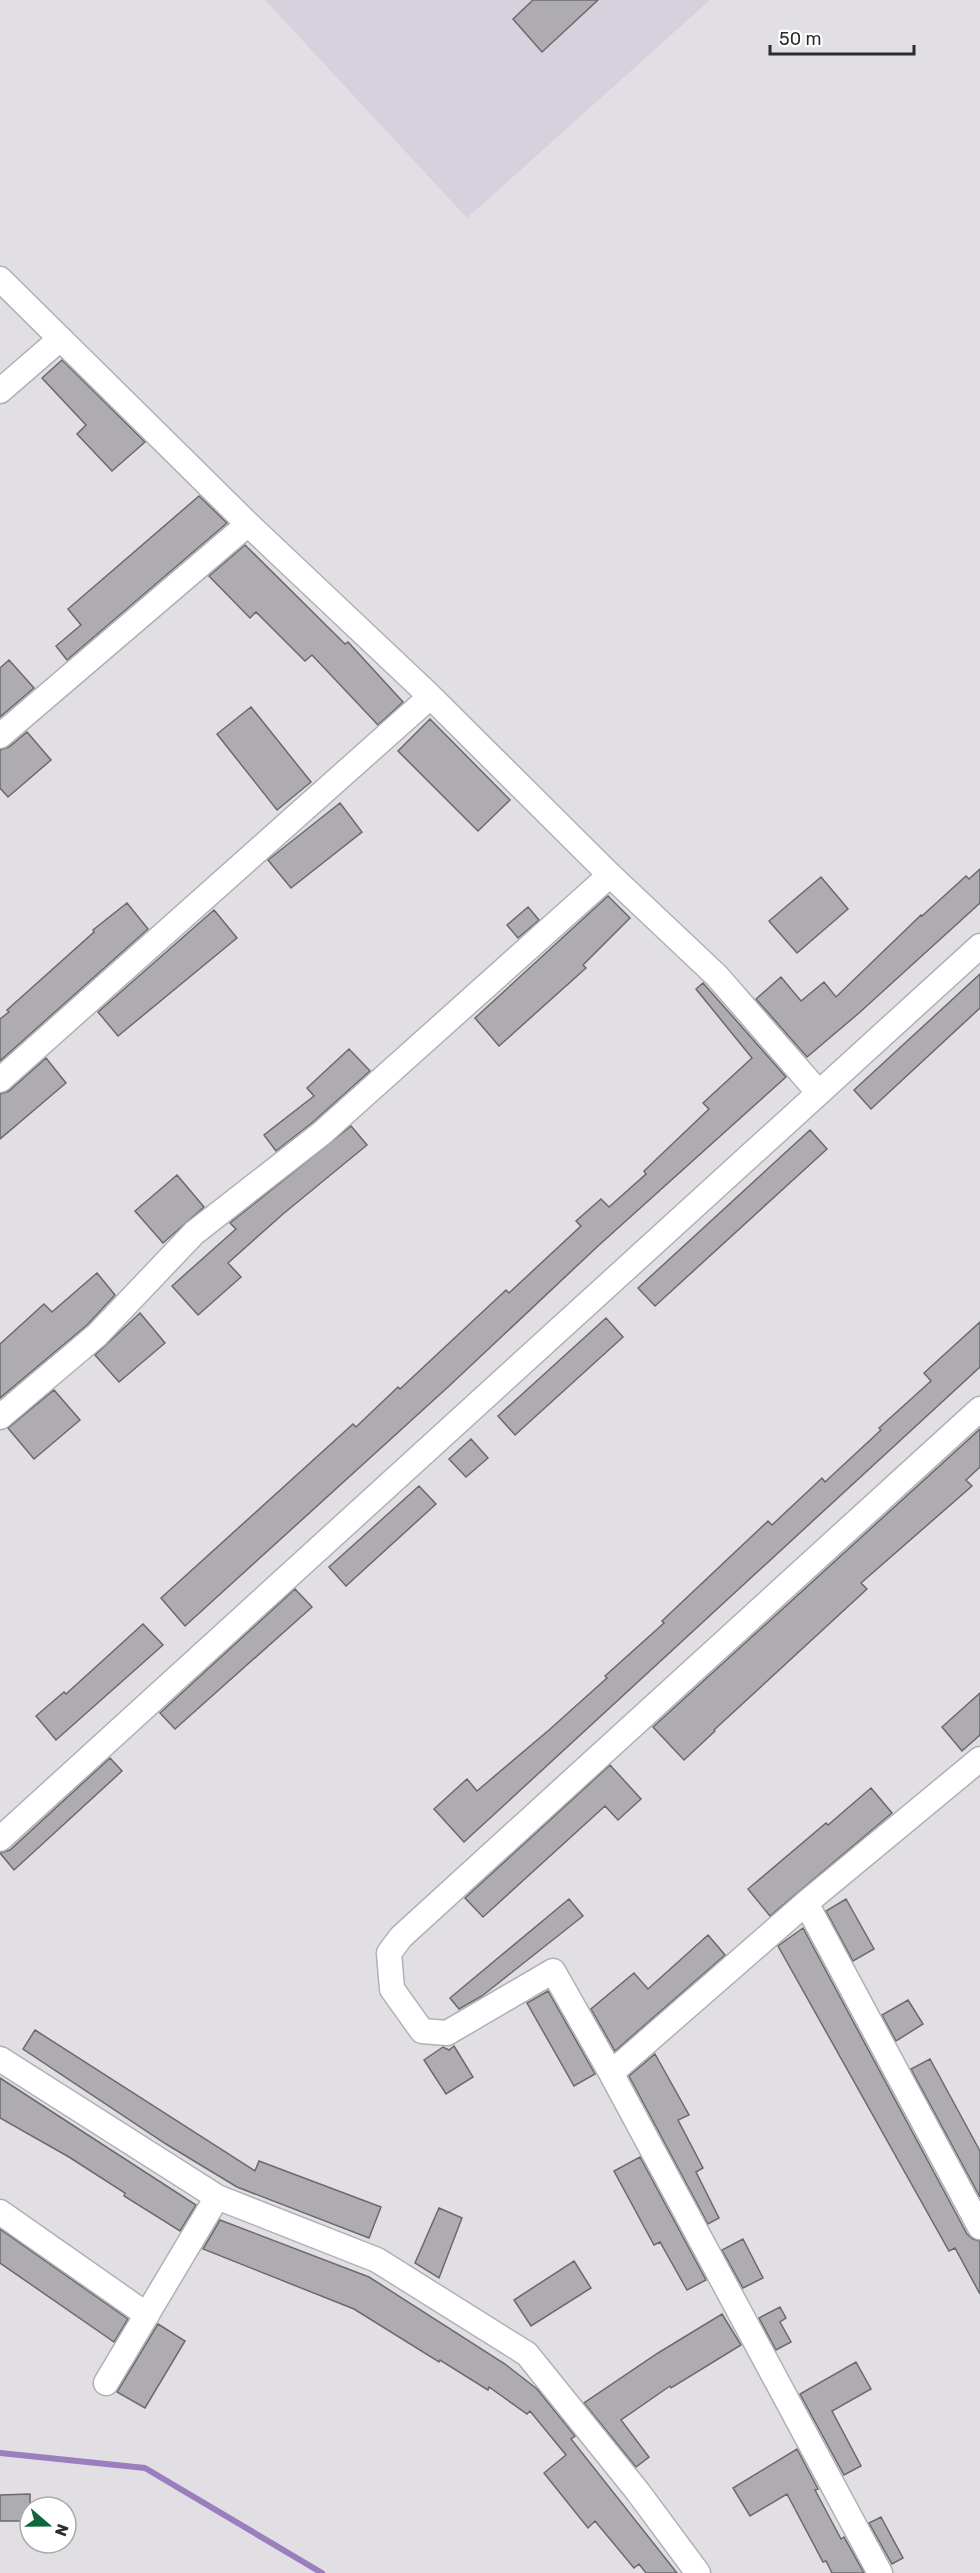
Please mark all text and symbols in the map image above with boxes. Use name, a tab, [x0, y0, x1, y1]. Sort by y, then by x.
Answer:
scale bar	[770, 18, 914, 56]
text: 50 m	[779, 28, 822, 50]
north arrow	[18, 2495, 78, 2555]
text: N	[51, 2521, 73, 2539]

